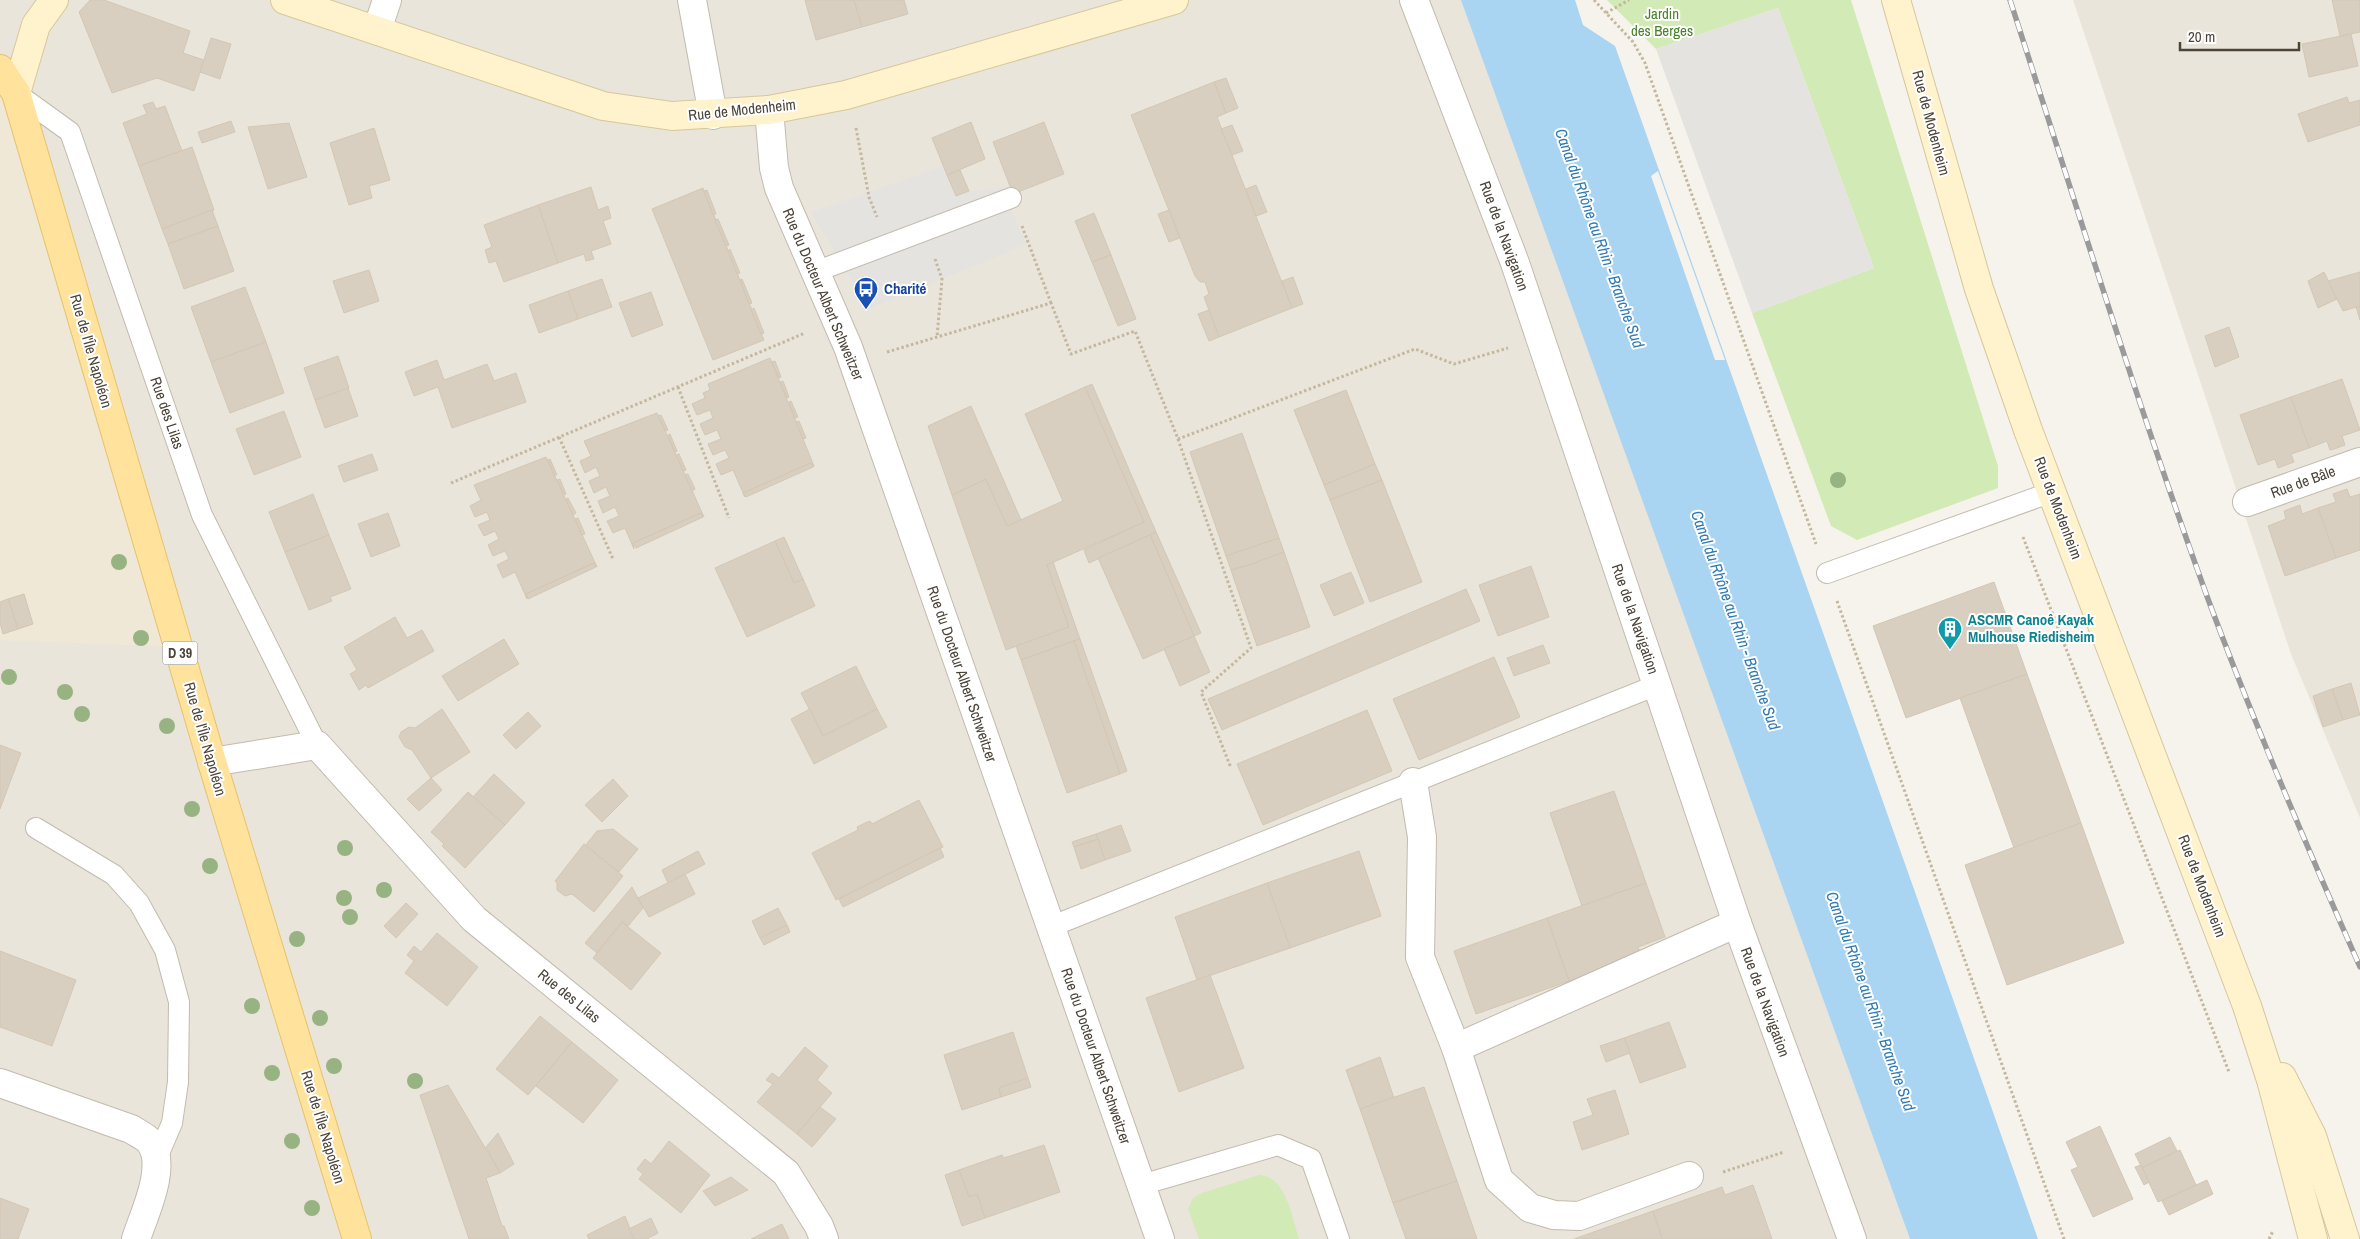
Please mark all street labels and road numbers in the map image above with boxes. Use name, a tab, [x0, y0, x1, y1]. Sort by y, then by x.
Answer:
street label: Rue de Modenheim	[1907, 68, 1956, 178]
street label: Rue de Modenheim	[687, 93, 797, 126]
street label: Rue de la Navigation	[1475, 178, 1534, 294]
street label: Rue du Docteur Albert Schweitzer	[778, 204, 869, 383]
street label: Rue de l'Île Napoléon	[65, 292, 118, 410]
street label: Rue des Lilas	[145, 374, 190, 452]
street label: Rue de Modenheim	[2029, 454, 2088, 562]
street label: Rue de Bâle	[2267, 460, 2338, 503]
street label: Rue de la Navigation	[1607, 561, 1664, 677]
street label: Rue du Docteur Albert Schweitzer	[922, 583, 1003, 765]
road number: D 39	[162, 641, 198, 664]
street label: Rue de l'Île Napoléon	[179, 680, 232, 798]
street label: Rue de Modenheim	[2173, 832, 2232, 940]
street label: Rue de la Navigation	[1736, 944, 1795, 1060]
street label: Rue des Lilas	[533, 964, 605, 1027]
street label: Rue du Docteur Albert Schweitzer	[1056, 965, 1137, 1147]
street label: Rue de l'Île Napoléon	[296, 1068, 351, 1186]

